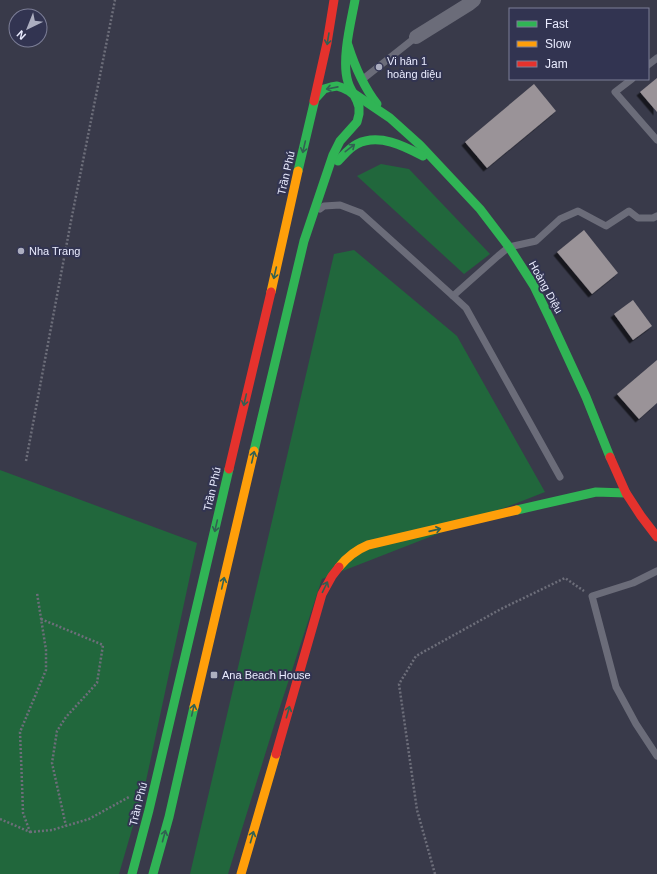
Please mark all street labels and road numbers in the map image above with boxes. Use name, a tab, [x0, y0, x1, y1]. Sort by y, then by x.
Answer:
street label: Trần Phú	[275, 150, 297, 196]
street label: Hoàng Diệu	[527, 259, 565, 315]
street label: Trần Phú	[201, 466, 223, 512]
street label: Trần Phú	[127, 781, 149, 827]

